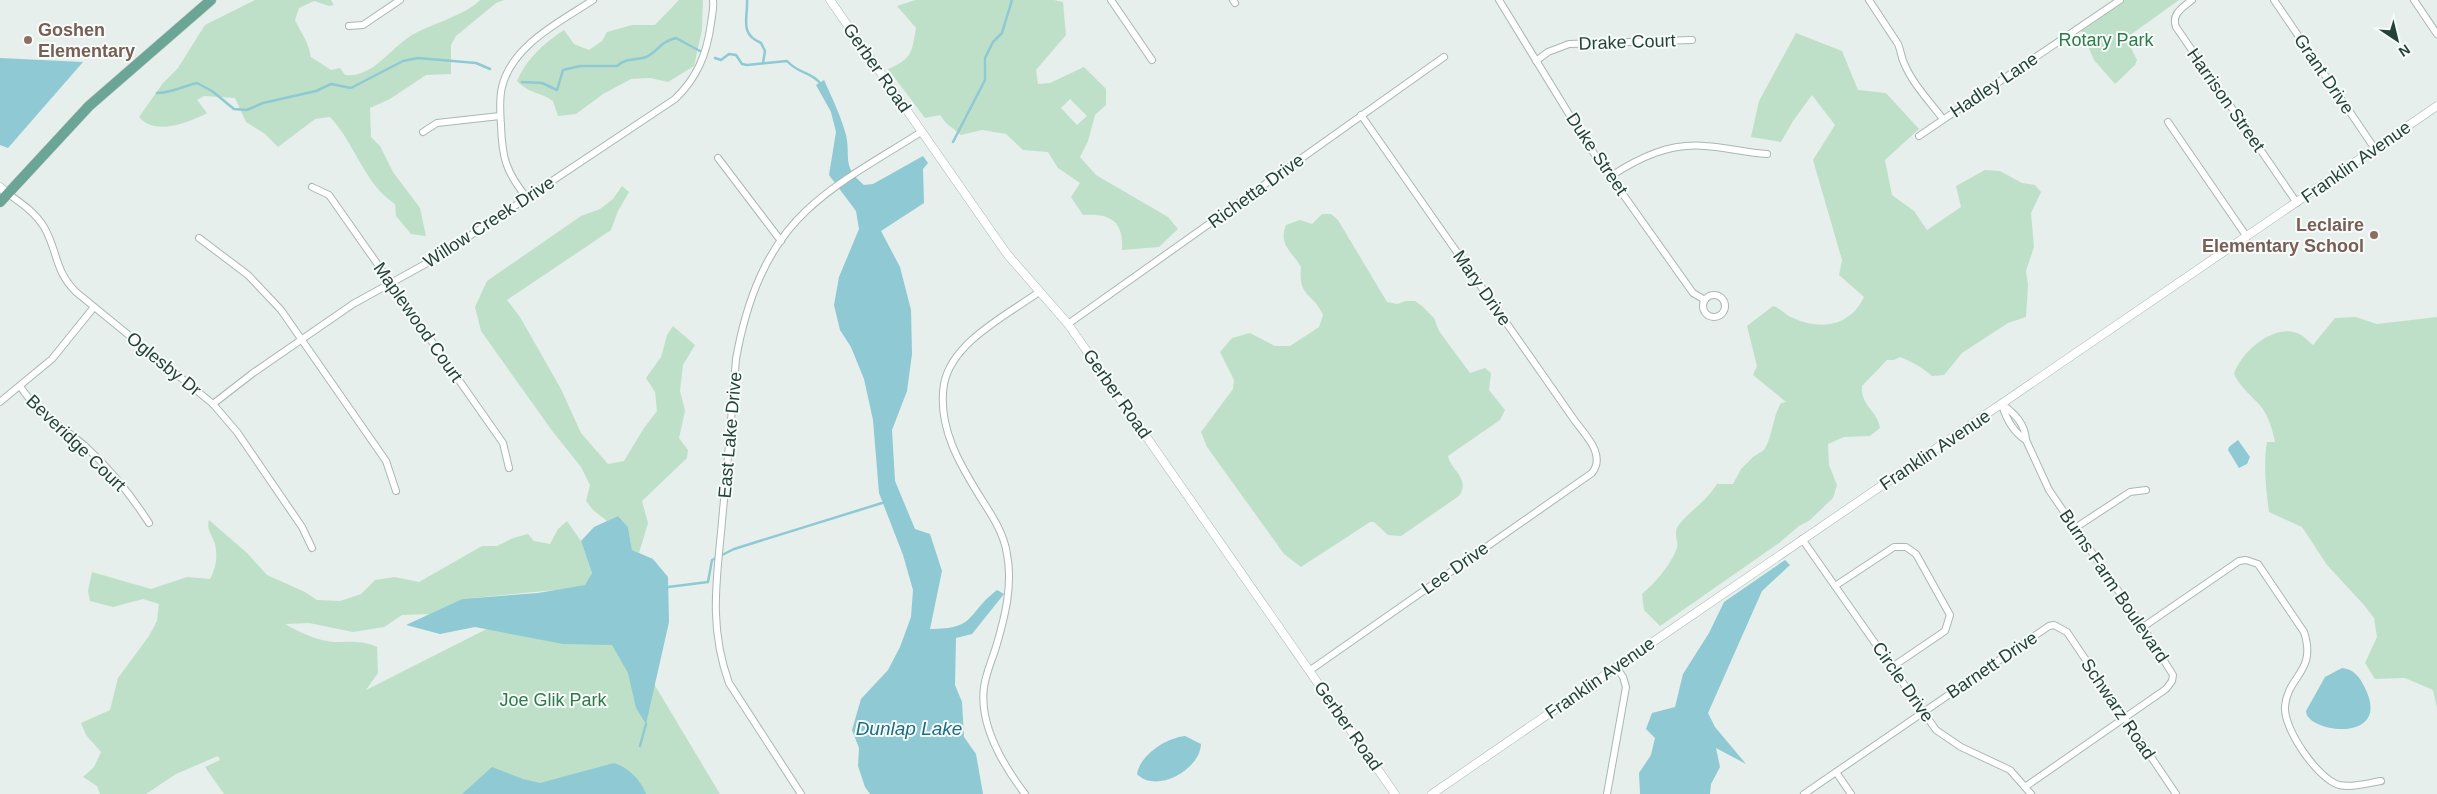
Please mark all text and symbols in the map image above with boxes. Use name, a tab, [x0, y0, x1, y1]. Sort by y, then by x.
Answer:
north arrow	[2372, 15, 2422, 65]
place label: Goshen Elementary	[38, 20, 135, 61]
street label: Gerber Road	[839, 20, 915, 116]
street label: Drake Court	[1578, 30, 1676, 54]
park label: Rotary Park	[2058, 30, 2155, 50]
street label: Grant Drive	[2290, 30, 2358, 118]
marker: Goshen Elementary	[22, 34, 34, 46]
text: N	[2396, 41, 2413, 60]
street label: Harrison Street	[2183, 45, 2269, 155]
street label: Hadley Lane	[1947, 48, 2041, 122]
street label: Duke Street	[1562, 109, 1632, 199]
street label: Franklin Avenue	[2298, 117, 2414, 207]
street label: Richetta Drive	[1204, 150, 1308, 232]
street label: Willow Creek Drive	[420, 172, 558, 272]
place label: Leclaire Elementary School	[2202, 215, 2364, 256]
marker: Leclaire Elementary School	[2368, 229, 2380, 241]
street label: Mary Drive	[1449, 247, 1515, 329]
street label: Maplewood Court	[369, 258, 467, 386]
street label: Oglesby Dr	[123, 328, 205, 400]
street label: Gerber Road	[1079, 346, 1155, 442]
street label: East Lake Drive	[715, 371, 745, 499]
street label: Beveridge Court	[22, 391, 130, 495]
street label: Franklin Avenue	[1876, 406, 1994, 494]
street label: Burns Farm Boulevard	[2055, 506, 2173, 666]
street label: Lee Drive	[1418, 538, 1492, 598]
street label: Barnett Drive	[1943, 627, 2041, 703]
street label: Franklin Avenue	[1542, 633, 1658, 723]
street label: Circle Drive	[1868, 638, 1938, 726]
street label: Schwarz Road	[2077, 655, 2159, 763]
street label: Gerber Road	[1310, 678, 1386, 774]
park label: Joe Glik Park	[499, 690, 608, 710]
water label: Dunlap Lake	[856, 718, 962, 739]

